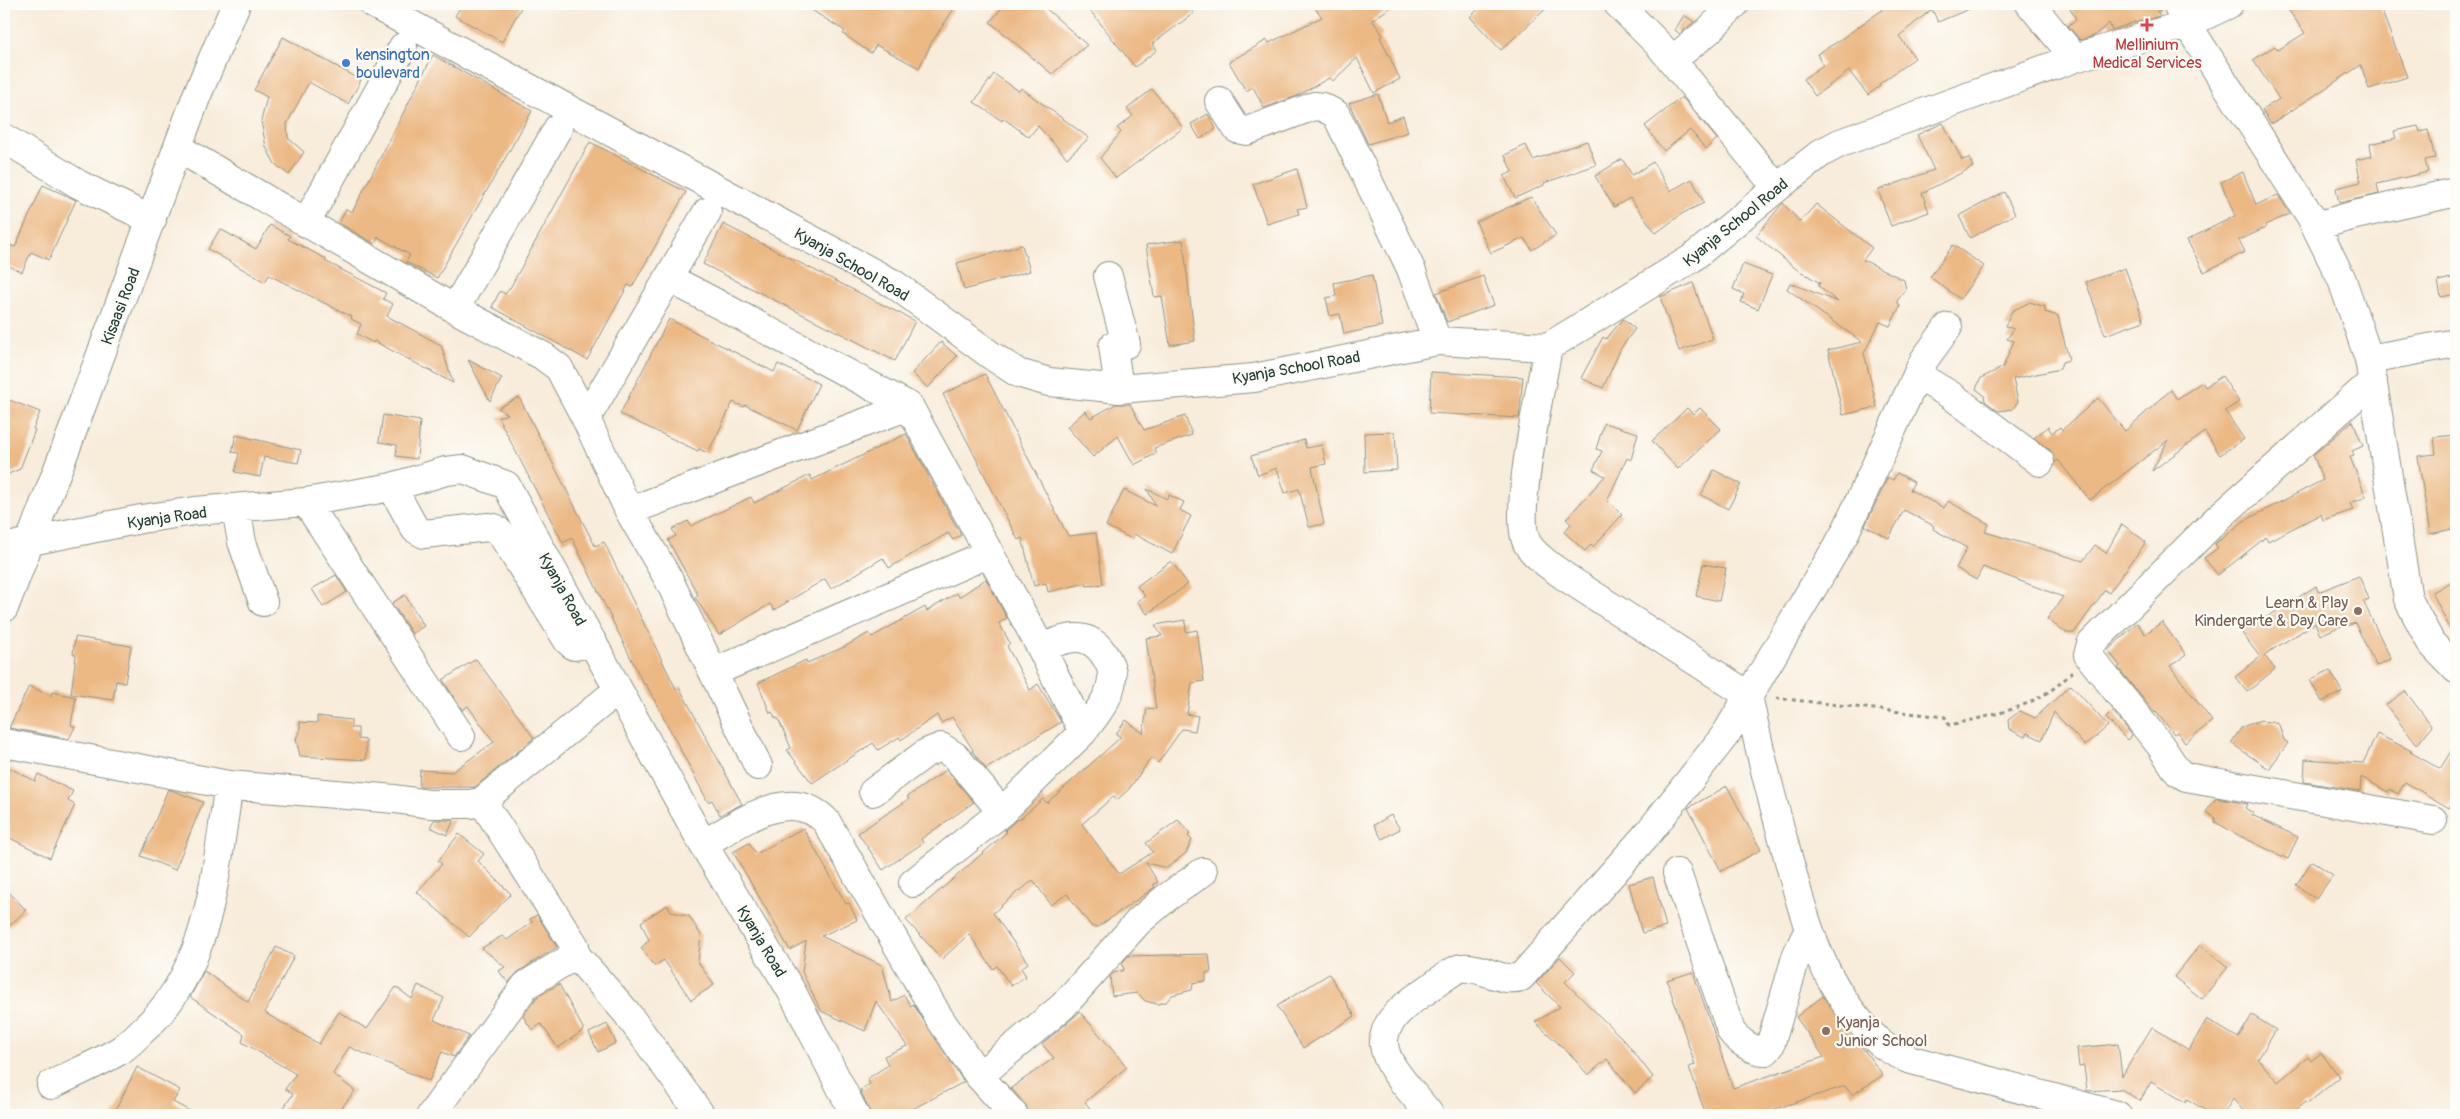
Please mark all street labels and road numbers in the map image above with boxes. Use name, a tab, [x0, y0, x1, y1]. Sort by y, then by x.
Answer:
street label: Kyanja School Road	[1679, 174, 1792, 271]
street label: Kyanja School Road	[790, 224, 913, 306]
street label: Kisaasi Road	[97, 265, 145, 348]
street label: Kyanja School Road	[1231, 347, 1362, 389]
street label: Kyanja Road	[126, 503, 208, 533]
street label: Kyanja Road	[534, 550, 590, 629]
street label: Kyanja Road	[732, 902, 790, 981]

